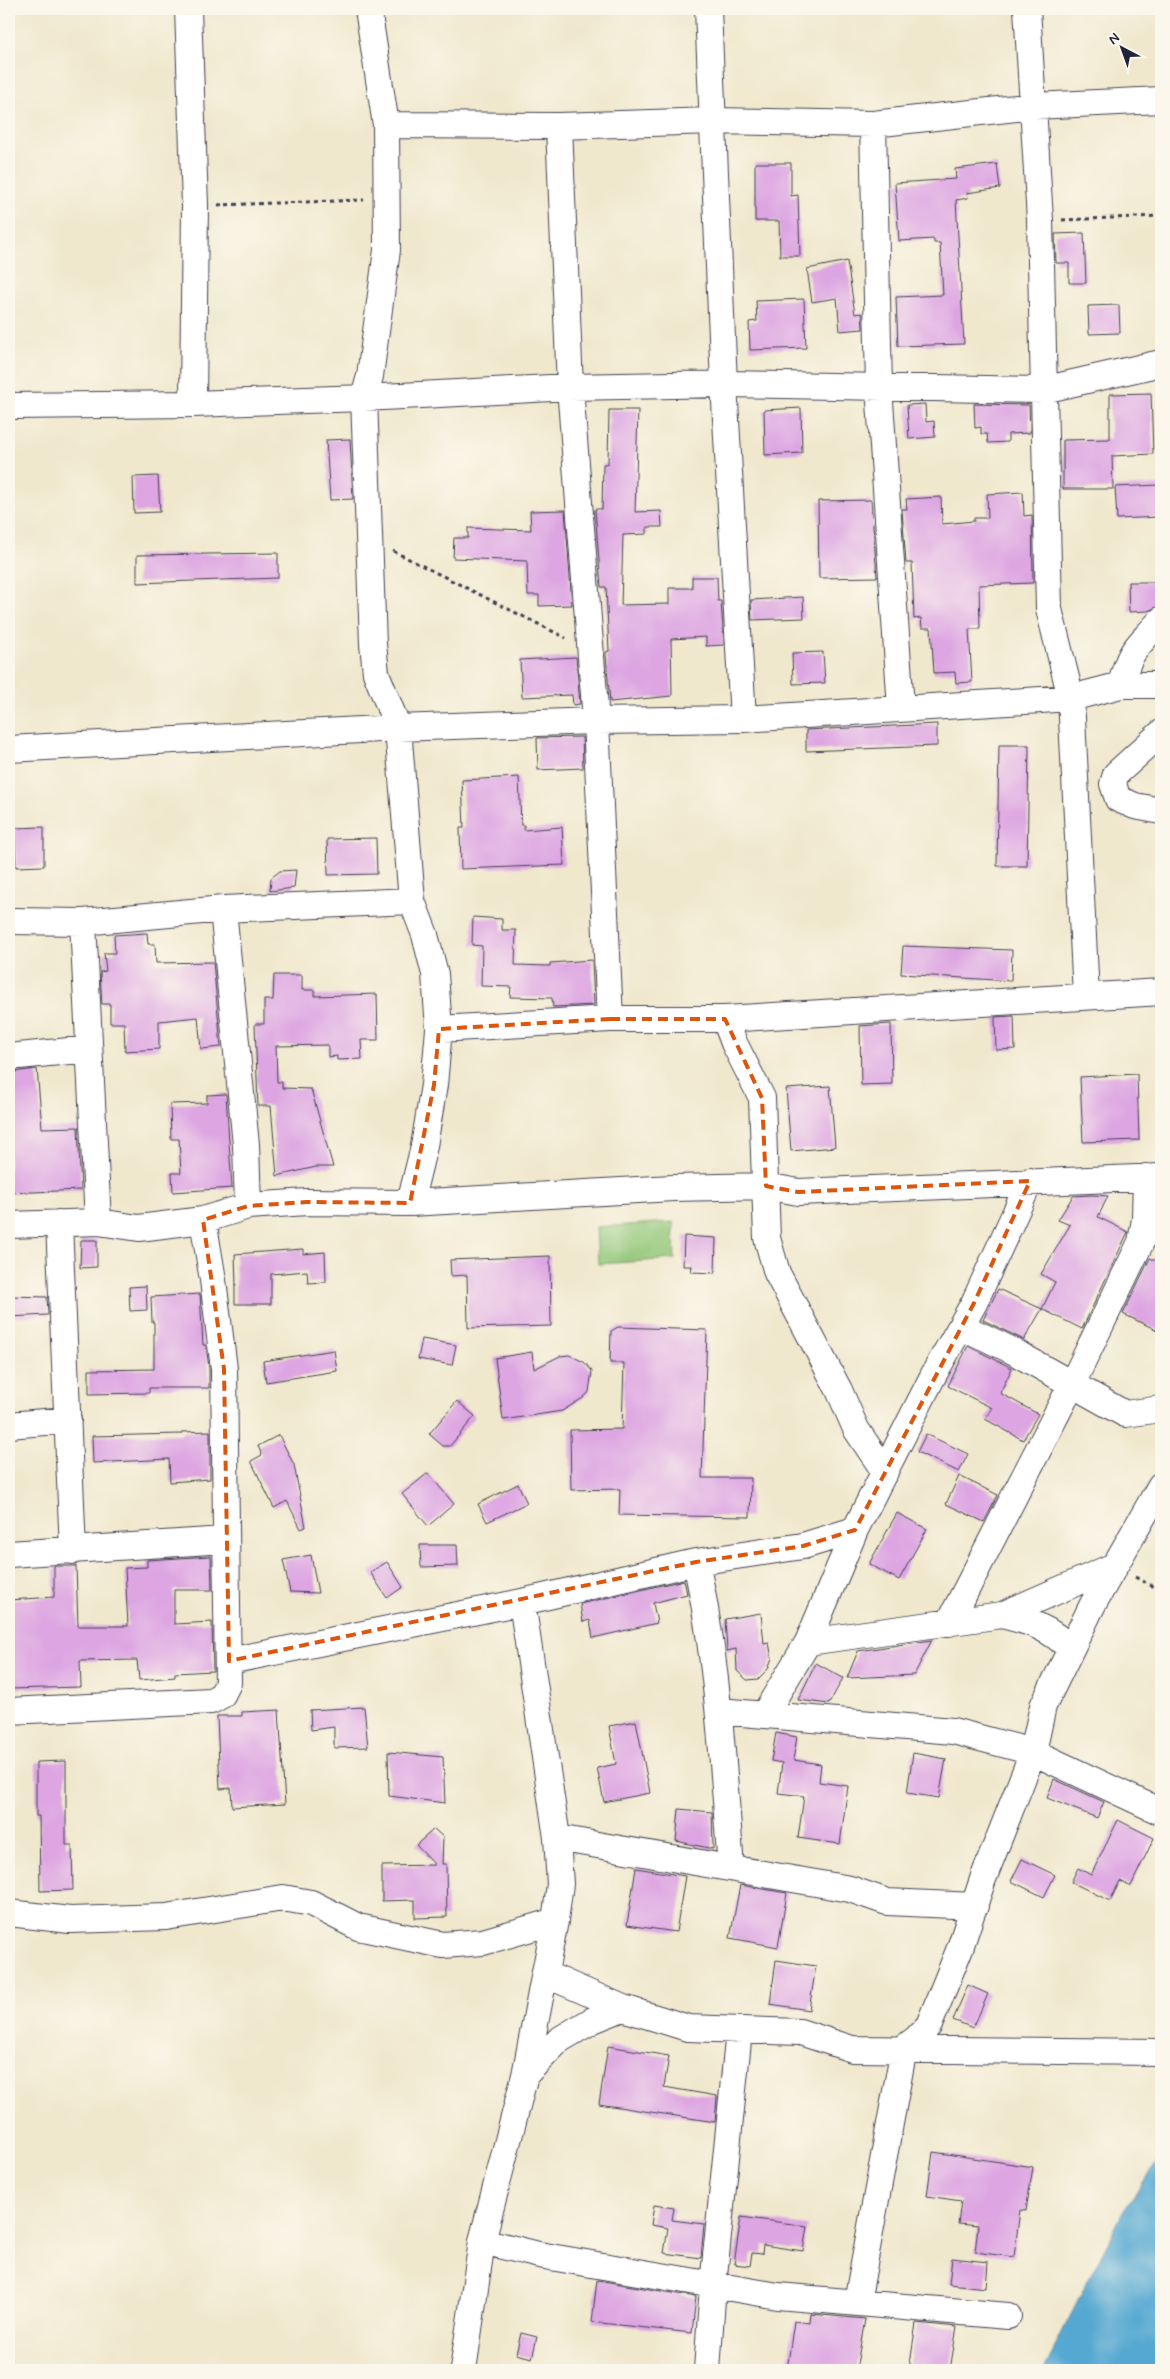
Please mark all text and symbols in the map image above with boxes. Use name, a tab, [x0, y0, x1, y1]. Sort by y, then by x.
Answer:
north arrow	[1098, 22, 1148, 72]
text: N	[1105, 29, 1124, 49]

